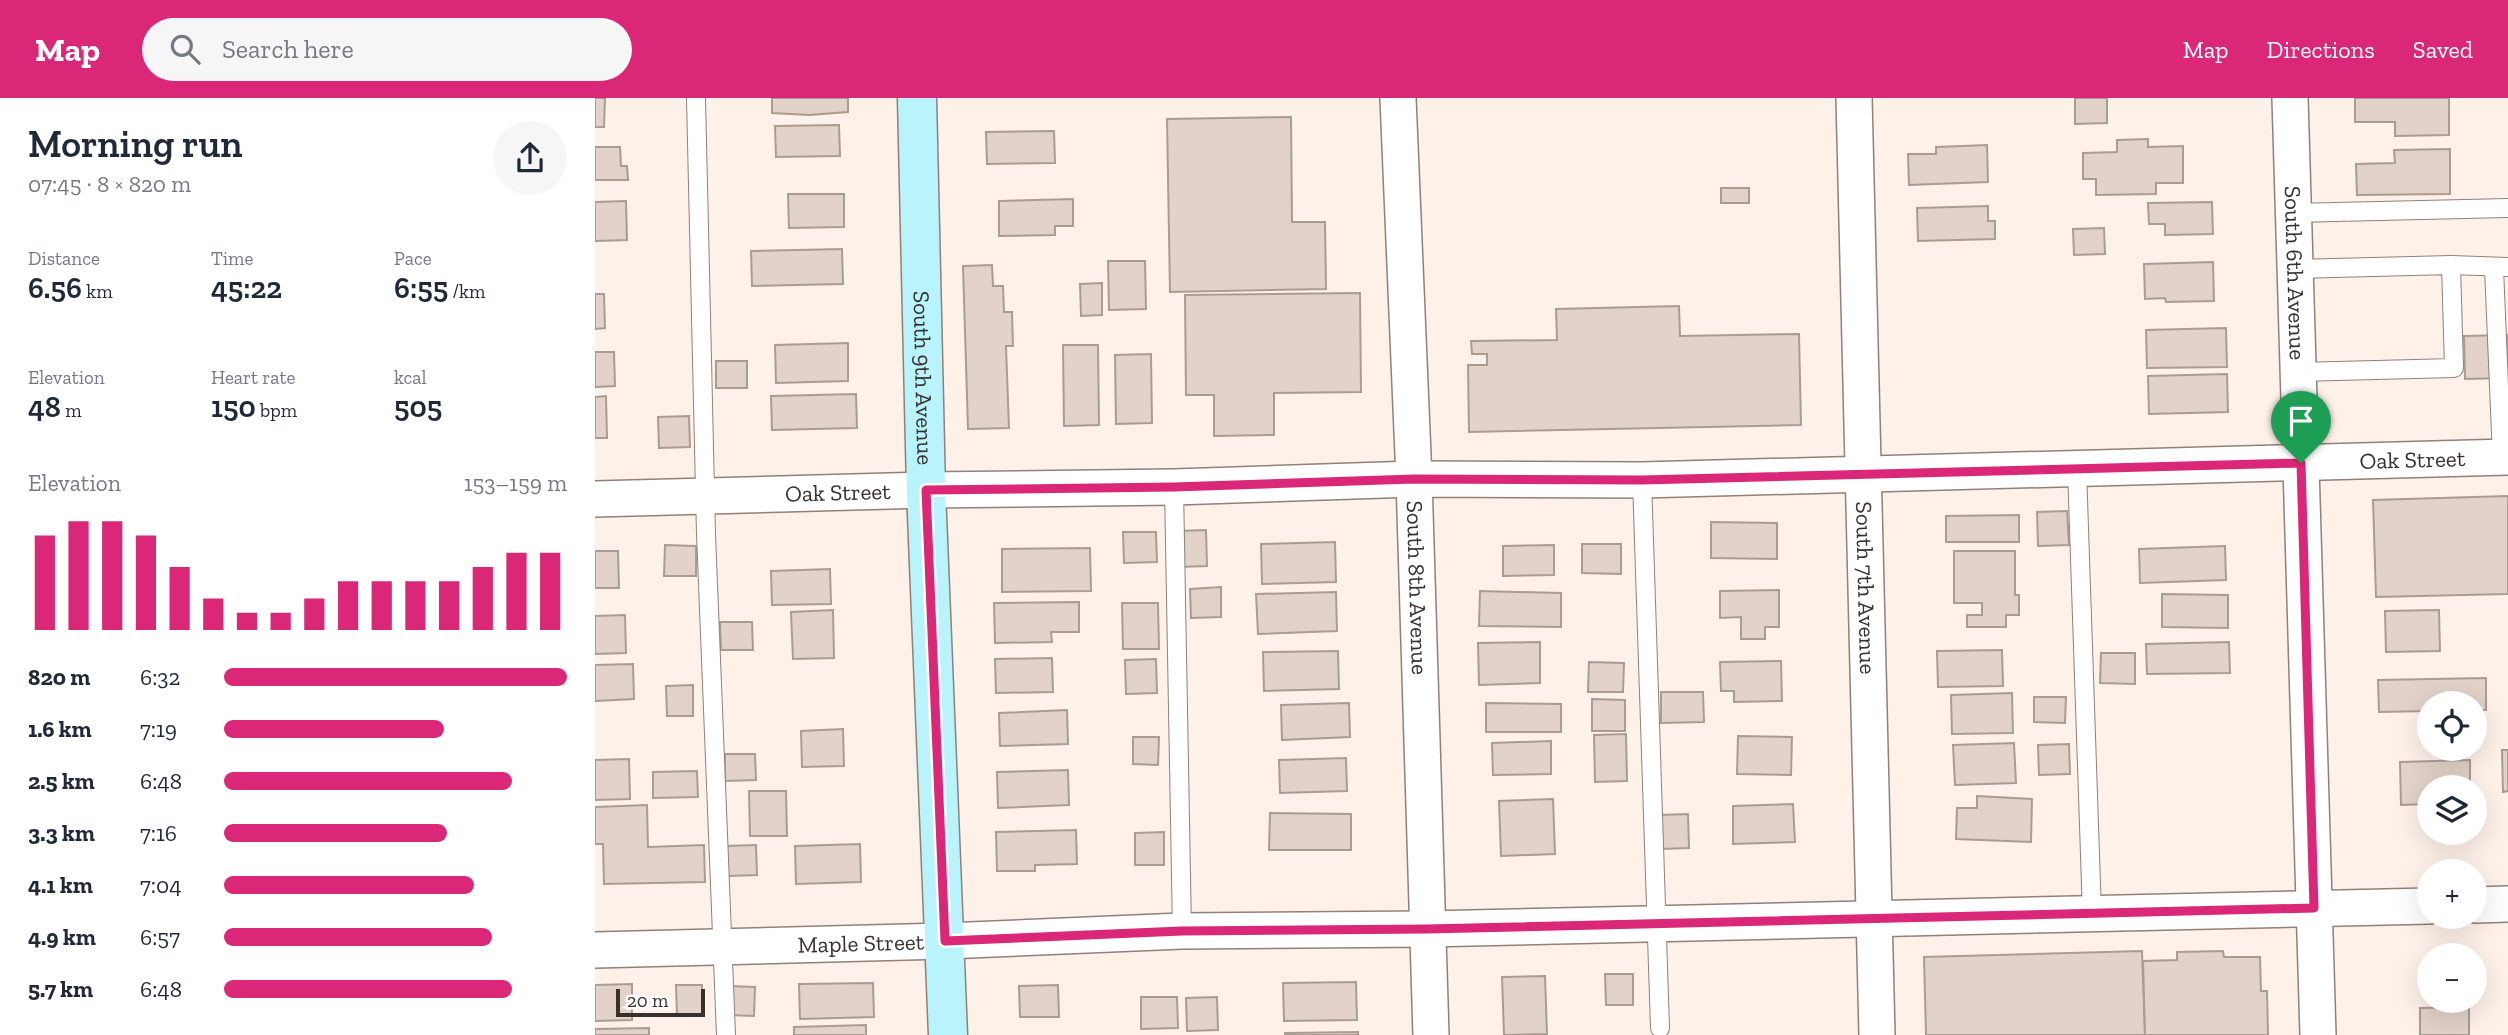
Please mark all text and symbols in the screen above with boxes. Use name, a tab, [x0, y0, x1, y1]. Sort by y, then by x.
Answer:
search box	[142, 18, 632, 81]
text: Map	[35, 30, 100, 69]
icon: search	[166, 30, 204, 68]
text: Search here	[222, 33, 354, 65]
text: Map	[2183, 35, 2229, 64]
text: Directions	[2267, 35, 2375, 64]
text: Saved	[2413, 35, 2473, 64]
text: Morning run	[28, 121, 243, 167]
button: share	[493, 121, 567, 195]
text: 07:45 · 8 × 820 m	[28, 170, 191, 198]
street label: South 6th Avenue	[2279, 185, 2312, 360]
text: Distance	[28, 247, 100, 270]
text: Time	[211, 247, 253, 270]
text: Pace	[394, 247, 432, 270]
text: 6.56	[28, 270, 82, 306]
text: 45:22	[211, 270, 282, 306]
text: 6:55	[394, 270, 448, 306]
text: km	[82, 280, 113, 303]
text: /km	[448, 280, 485, 303]
street label: South 9th Avenue	[907, 290, 939, 465]
text: Elevation	[28, 366, 105, 389]
text: Heart rate	[211, 366, 296, 389]
text: kcal	[394, 366, 427, 389]
text: 48	[28, 389, 61, 425]
text: 150	[211, 389, 256, 425]
text: 505	[394, 389, 442, 425]
pin	[2271, 391, 2331, 463]
text: m	[61, 399, 82, 422]
text: bpm	[256, 399, 297, 422]
icon: arrive	[2282, 402, 2320, 440]
street label: Oak Street	[2359, 444, 2466, 475]
text: Elevation	[28, 469, 121, 497]
text: 153–159 m	[464, 469, 567, 497]
street label: Oak Street	[785, 477, 892, 508]
street label: South 8th Avenue	[1401, 500, 1434, 675]
street label: South 7th Avenue	[1850, 501, 1882, 675]
text: 820 m	[28, 663, 90, 691]
text: 6:32	[140, 663, 180, 691]
map controls	[2417, 691, 2487, 1013]
button: locate	[2417, 691, 2487, 761]
text: 1.6 km	[28, 715, 92, 743]
text: 7:19	[140, 715, 177, 743]
text: 2.5 km	[28, 767, 95, 795]
text: 6:48	[140, 767, 182, 795]
button: layers	[2417, 775, 2487, 845]
text: 3.3 km	[28, 819, 95, 847]
text: 7:16	[140, 819, 177, 847]
button: +	[2417, 859, 2487, 929]
text: 4.1 km	[28, 871, 93, 899]
text: 7:04	[140, 871, 182, 899]
text: 4.9 km	[28, 923, 96, 951]
text: 6:57	[140, 923, 180, 951]
street label: Maple Street	[797, 928, 925, 959]
button: −	[2417, 943, 2487, 1013]
text: 5.7 km	[28, 975, 93, 1003]
text: 6:48	[140, 975, 182, 1003]
scale bar	[616, 986, 705, 1018]
text: 20 m	[627, 989, 668, 1012]

